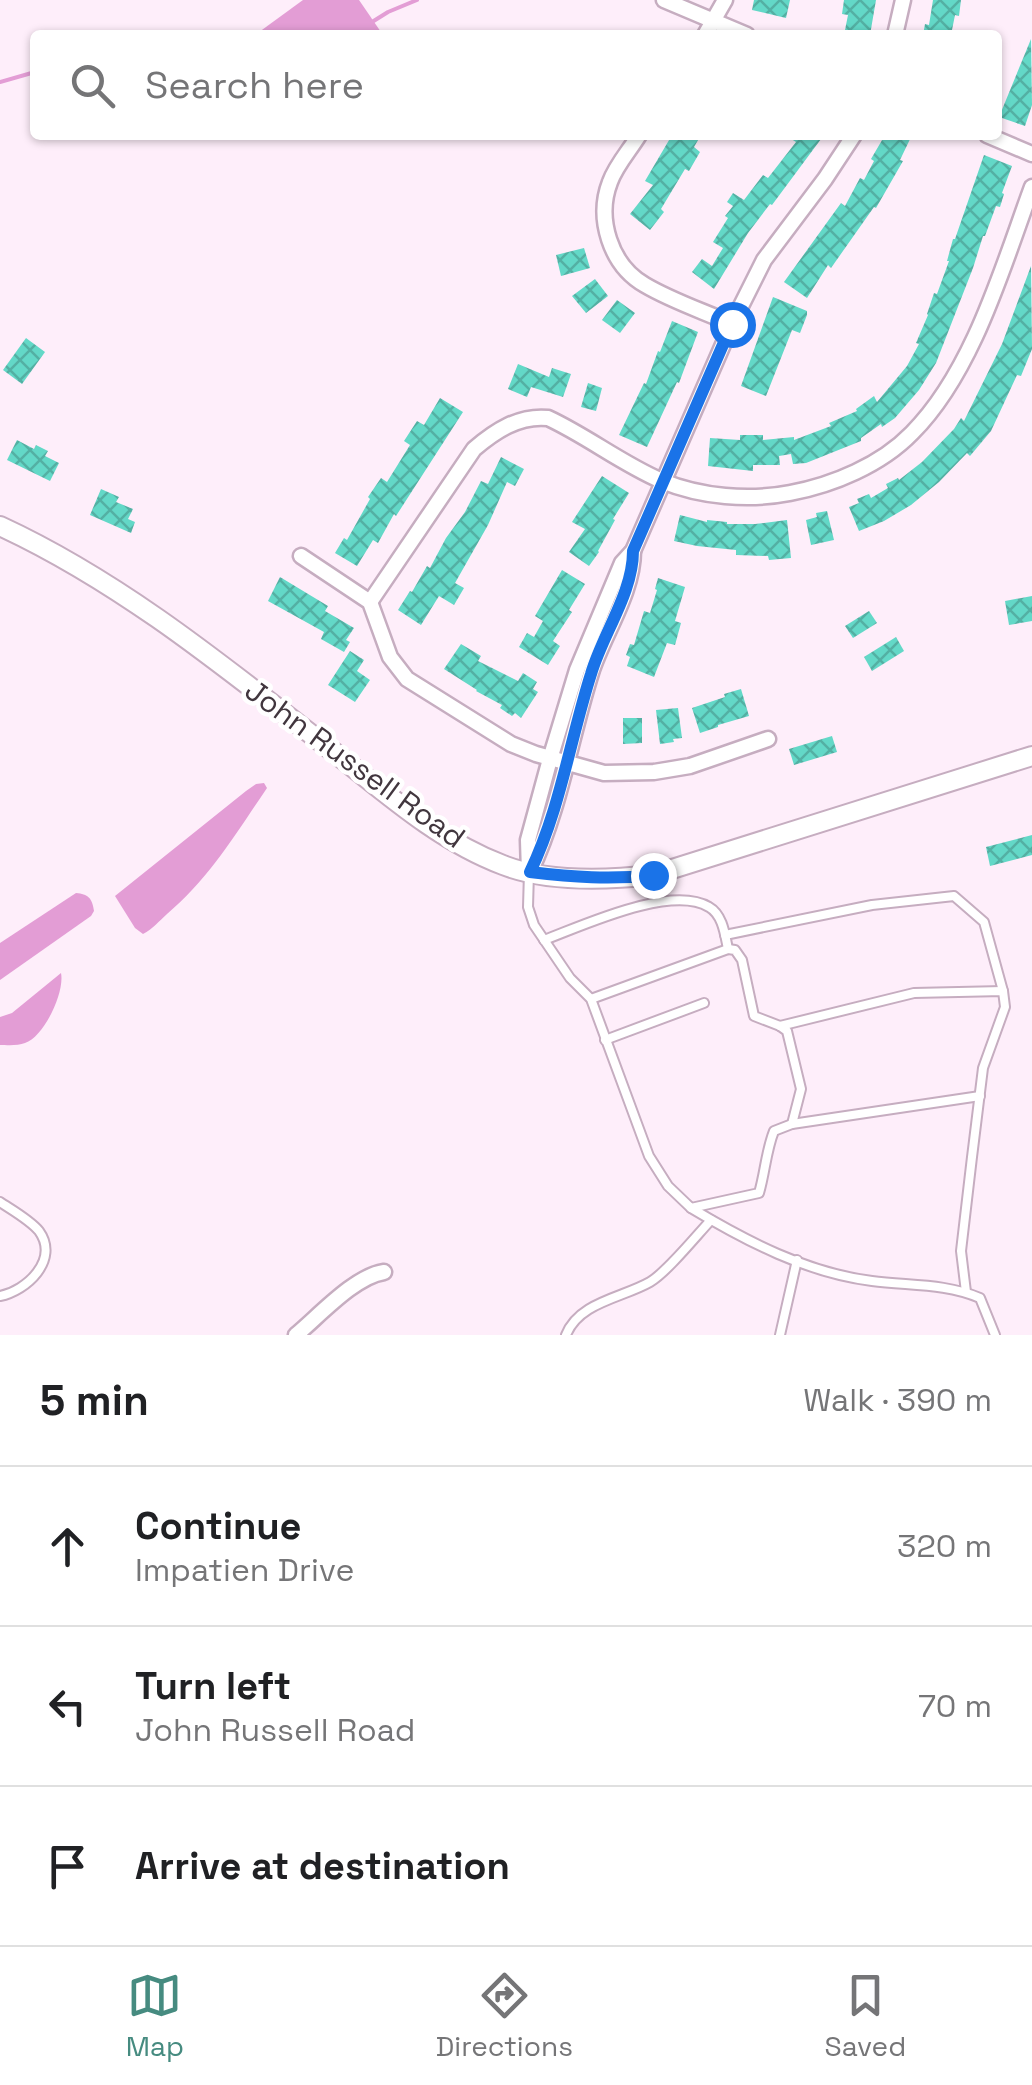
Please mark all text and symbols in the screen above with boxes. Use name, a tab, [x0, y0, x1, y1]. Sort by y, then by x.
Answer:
search box	[30, 30, 1002, 140]
icon: search	[65, 58, 120, 113]
text: Search here	[145, 61, 364, 109]
route start	[710, 302, 756, 348]
street label: John Russell Road	[238, 671, 473, 857]
route end	[631, 853, 677, 899]
text: 5 min	[40, 1374, 149, 1427]
text: Walk · 390 m	[803, 1380, 992, 1420]
text: Continue	[135, 1502, 301, 1550]
icon: ahead	[40, 1519, 95, 1574]
text: 320 m	[897, 1526, 992, 1566]
text: Impatien Drive	[135, 1550, 354, 1590]
text: Turn left	[135, 1662, 291, 1710]
icon: left	[40, 1679, 95, 1734]
text: 70 m	[918, 1686, 992, 1726]
text: John Russell Road	[135, 1710, 415, 1750]
icon: arrive	[40, 1839, 95, 1894]
text: Arrive at destination	[135, 1842, 510, 1890]
tab: Map	[126, 1968, 184, 2064]
tab: Directions	[436, 1968, 573, 2064]
tab: Saved	[825, 1968, 906, 2064]

